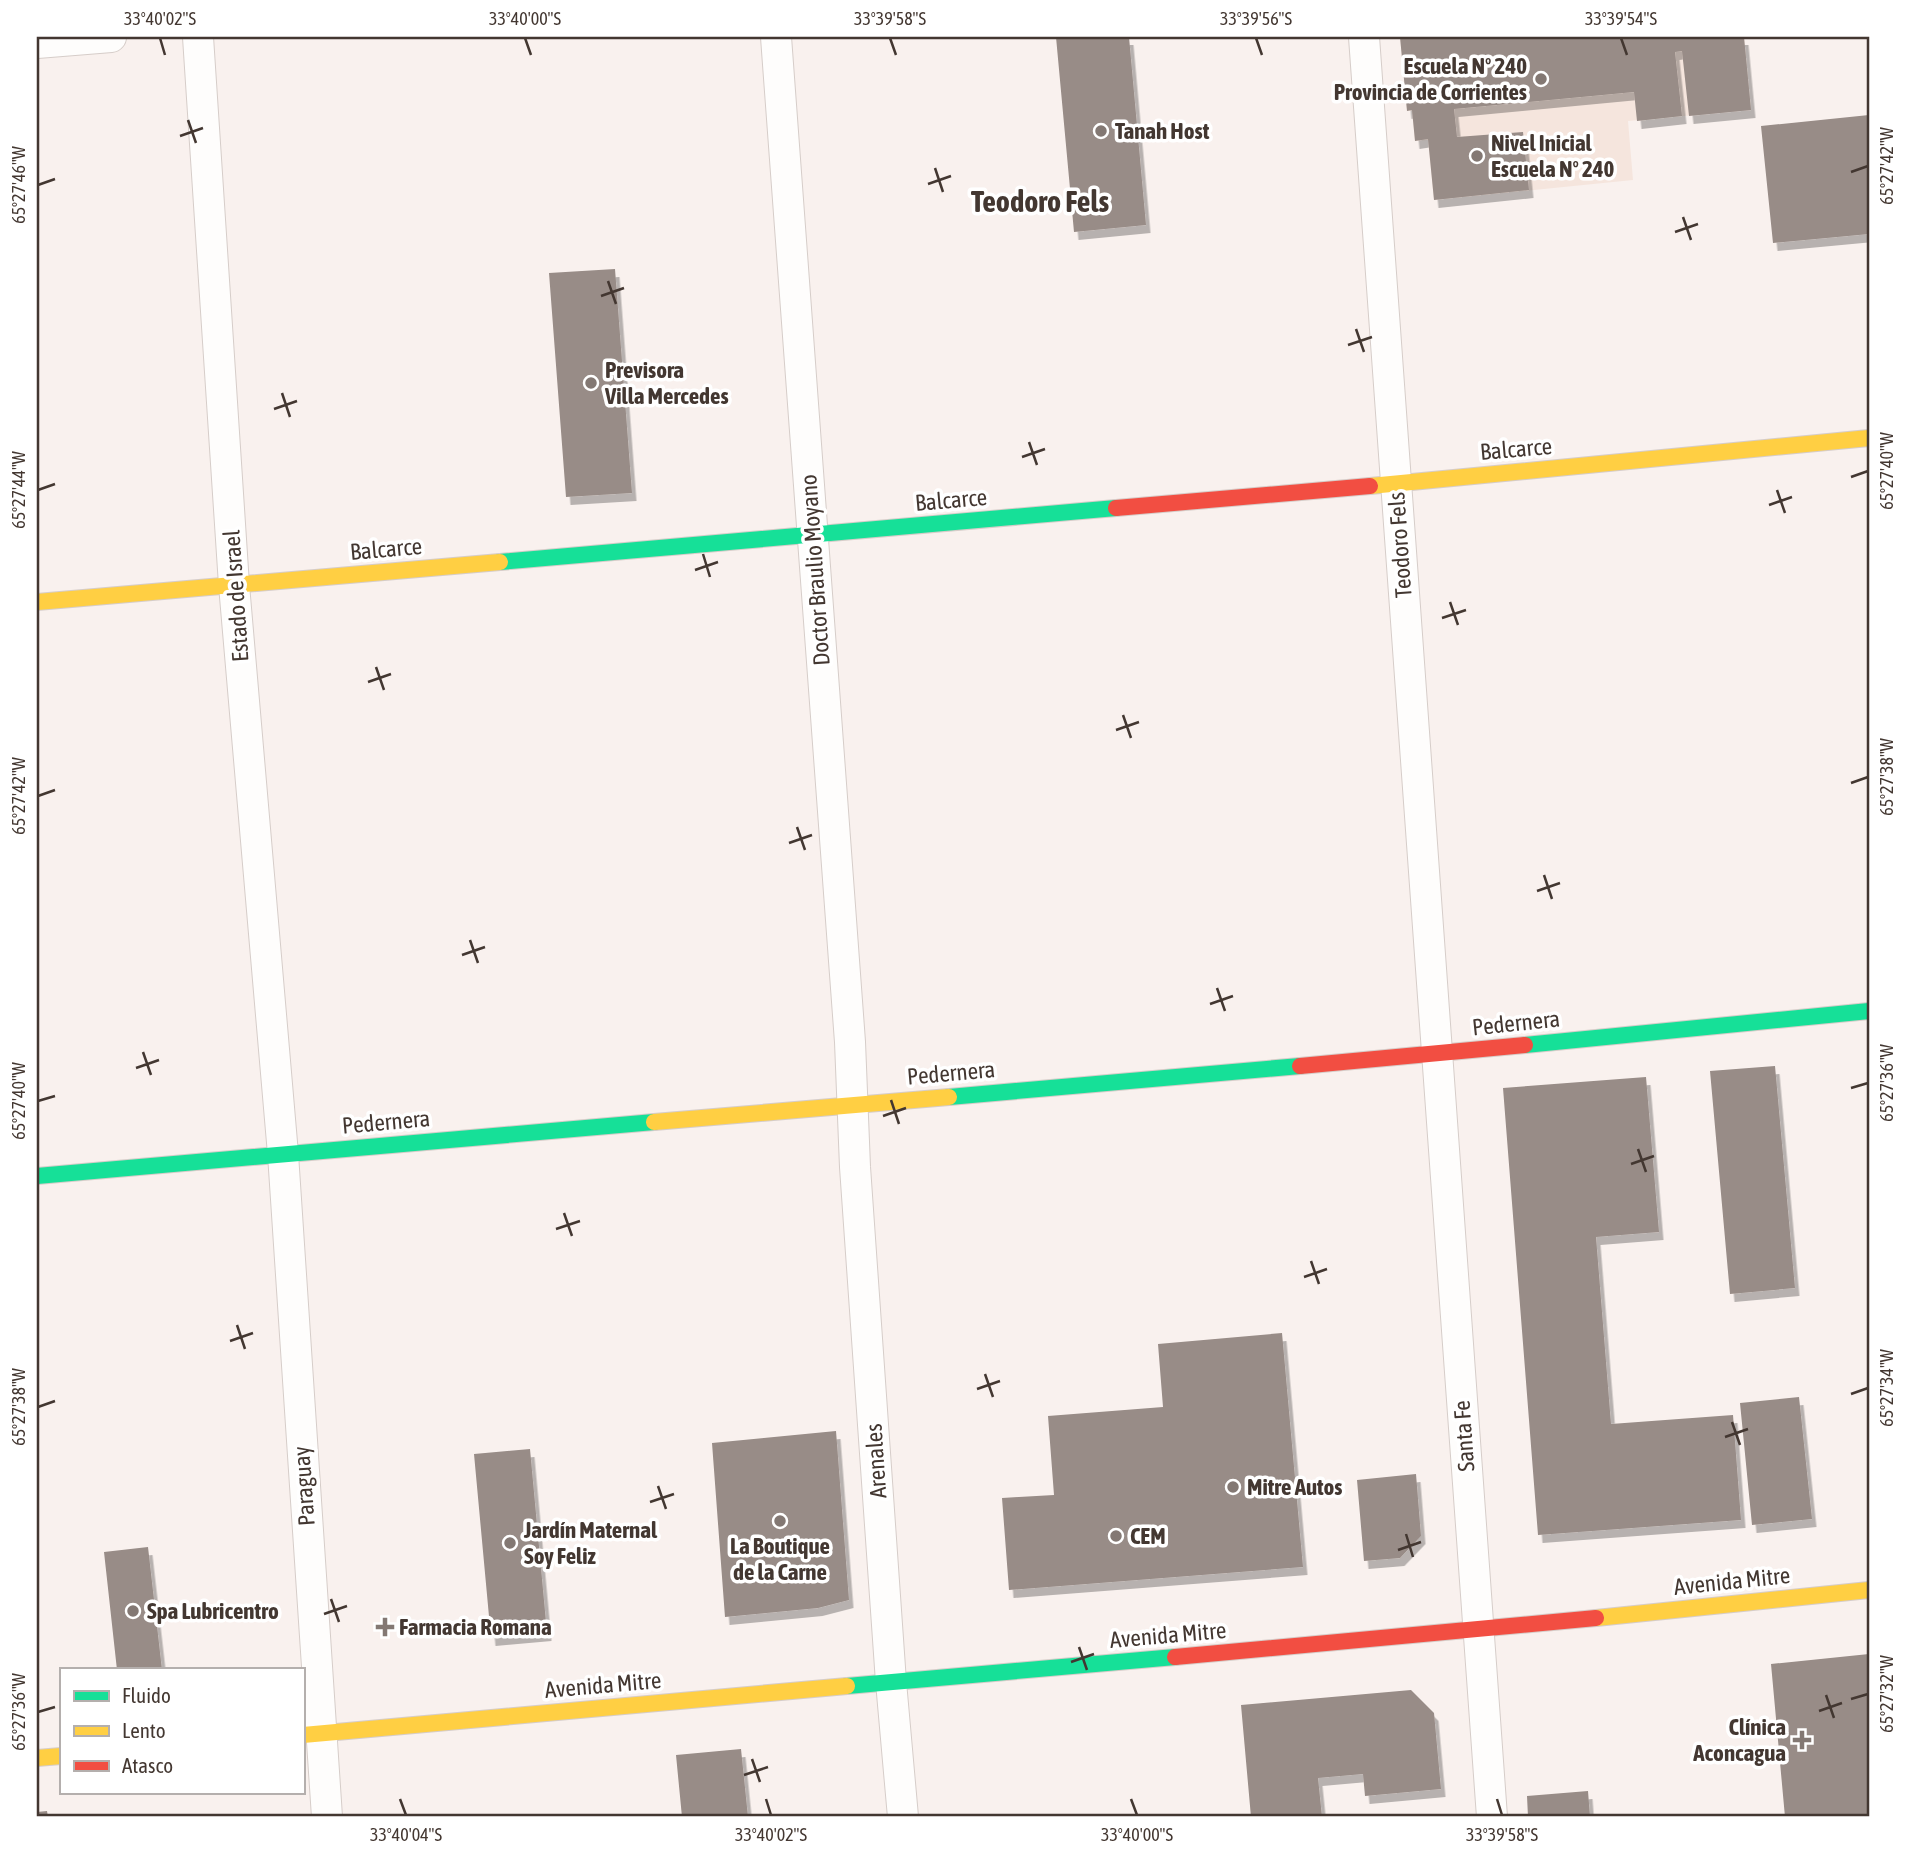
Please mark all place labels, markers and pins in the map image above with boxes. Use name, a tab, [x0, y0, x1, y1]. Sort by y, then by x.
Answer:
place label: Escuela N° 240 Provincia de Corrientes	[1334, 53, 1527, 105]
marker: Escuela N° 240 Provincia de Corrientes	[1533, 71, 1549, 87]
place label: Tanah Host	[1115, 118, 1210, 144]
marker: Tanah Host	[1093, 123, 1109, 139]
place label: Nivel Inicial Escuela N° 240	[1491, 130, 1615, 182]
marker: Nivel Inicial Escuela N° 240	[1469, 148, 1485, 164]
place label: Previsora Villa Mercedes	[604, 357, 729, 409]
marker: Previsora Villa Mercedes	[583, 375, 599, 391]
place label: Mitre Autos	[1247, 1474, 1342, 1500]
marker: Mitre Autos	[1225, 1479, 1241, 1495]
marker: La Boutique de la Carne	[772, 1513, 788, 1529]
place label: Jardín Maternal Soy Feliz	[523, 1517, 658, 1569]
place label: CEM	[1130, 1523, 1166, 1549]
marker: CEM	[1108, 1528, 1124, 1544]
place label: La Boutique de la Carne	[730, 1533, 830, 1585]
marker: Jardín Maternal Soy Feliz	[502, 1535, 518, 1551]
place label: Spa Lubricentro	[147, 1598, 279, 1624]
marker: Spa Lubricentro	[125, 1603, 141, 1619]
place label: Farmacia Romana	[399, 1614, 552, 1640]
marker: Farmacia Romana	[377, 1619, 393, 1635]
place label: Clínica Aconcagua	[1692, 1714, 1786, 1766]
marker: Clínica Aconcagua	[1792, 1730, 1812, 1750]

